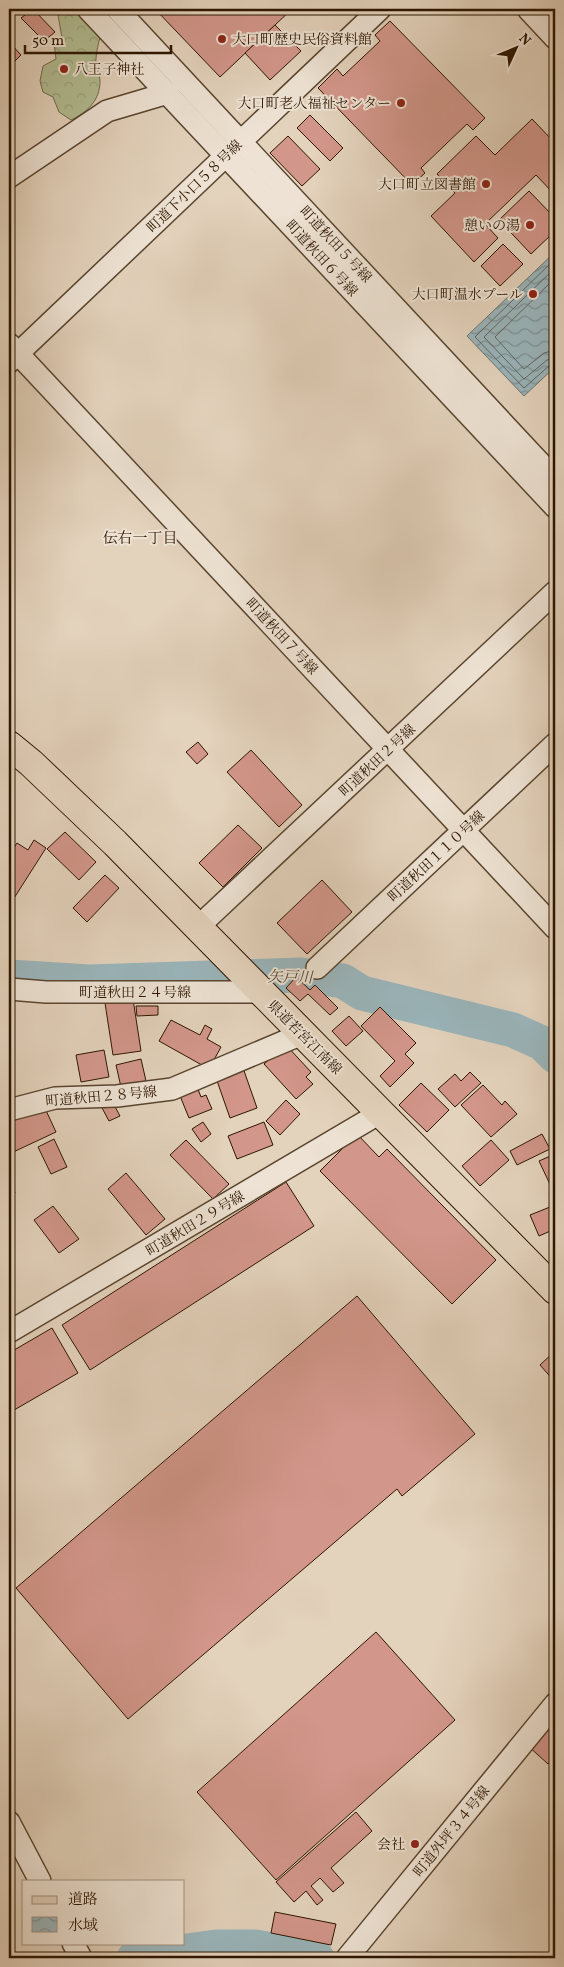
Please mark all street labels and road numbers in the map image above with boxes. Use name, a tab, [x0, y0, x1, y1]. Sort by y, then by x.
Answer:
street label: 町道下小口５８号線	[143, 136, 247, 238]
street label: 町道秋田５号線	[295, 203, 375, 287]
street label: 町道秋田６号線	[281, 217, 361, 301]
street label: 町道秋田７号線	[241, 595, 321, 679]
street label: 町道秋田２号線	[336, 721, 420, 801]
street label: 町道秋田１１０号線	[384, 807, 490, 907]
street label: 町道秋田２４号線	[79, 984, 191, 1003]
street label: 県道若宮江南線	[263, 997, 345, 1079]
street label: 町道秋田２８号線	[45, 1083, 158, 1112]
street label: 町道秋田２９号線	[143, 1187, 249, 1261]
street label: 町道外坪３４号線	[410, 1782, 495, 1881]

